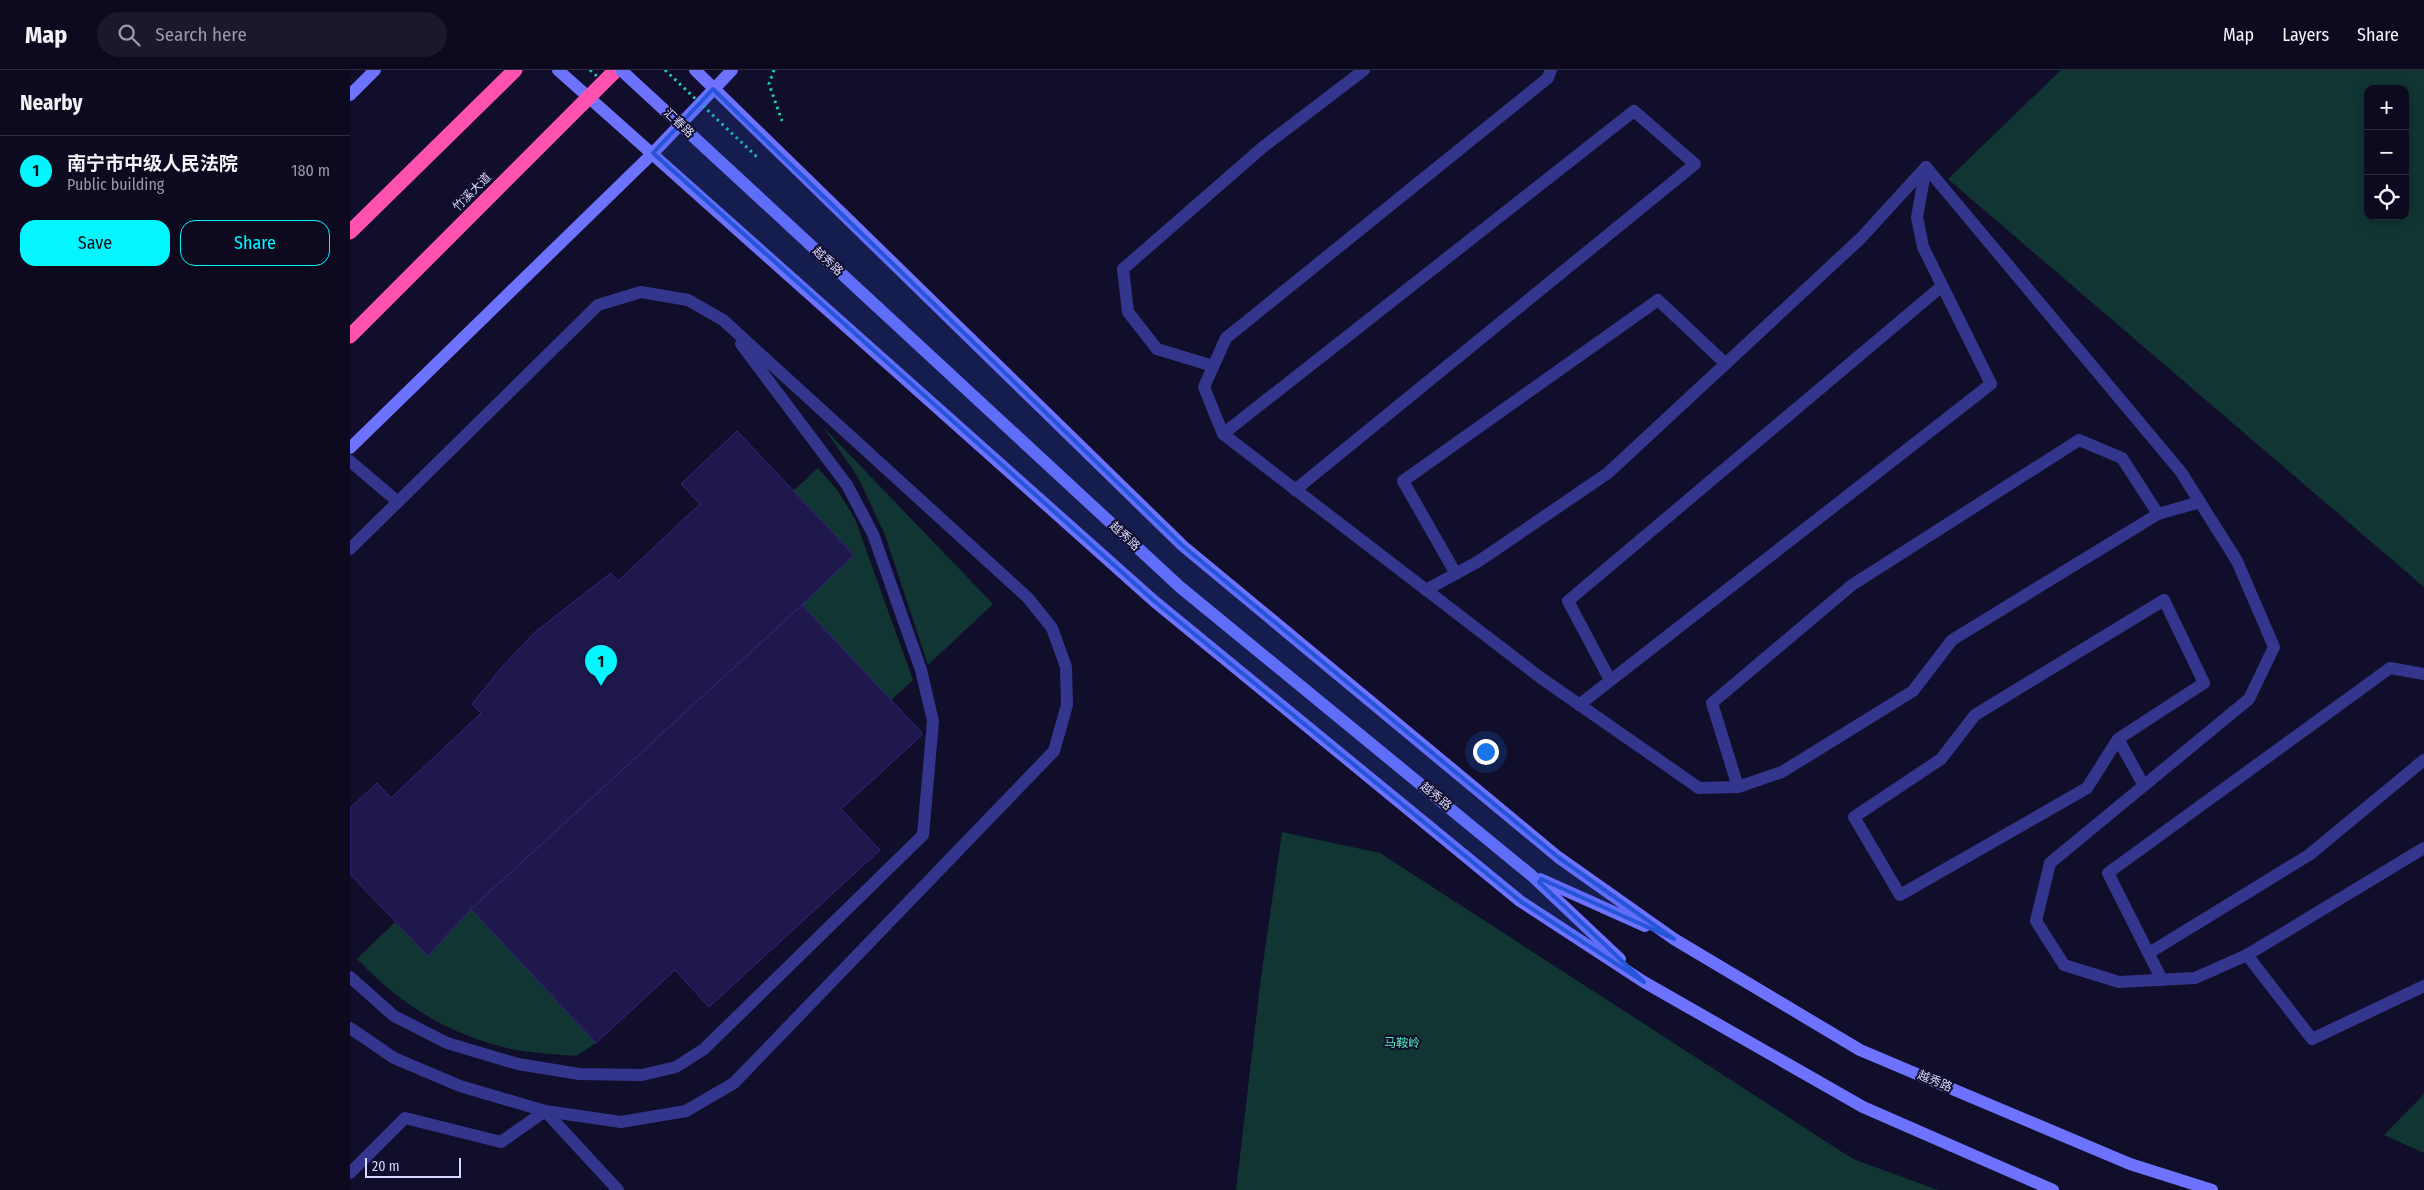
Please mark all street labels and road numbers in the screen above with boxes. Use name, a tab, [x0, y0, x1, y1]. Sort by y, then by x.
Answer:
street label: 汇春路	[661, 106, 697, 140]
street label: 竹溪大道	[450, 170, 494, 214]
street label: 越秀路	[810, 244, 846, 278]
street label: 越秀路	[1107, 519, 1143, 553]
street label: 越秀路	[1418, 779, 1454, 813]
street label: 越秀路	[1916, 1068, 1954, 1094]

